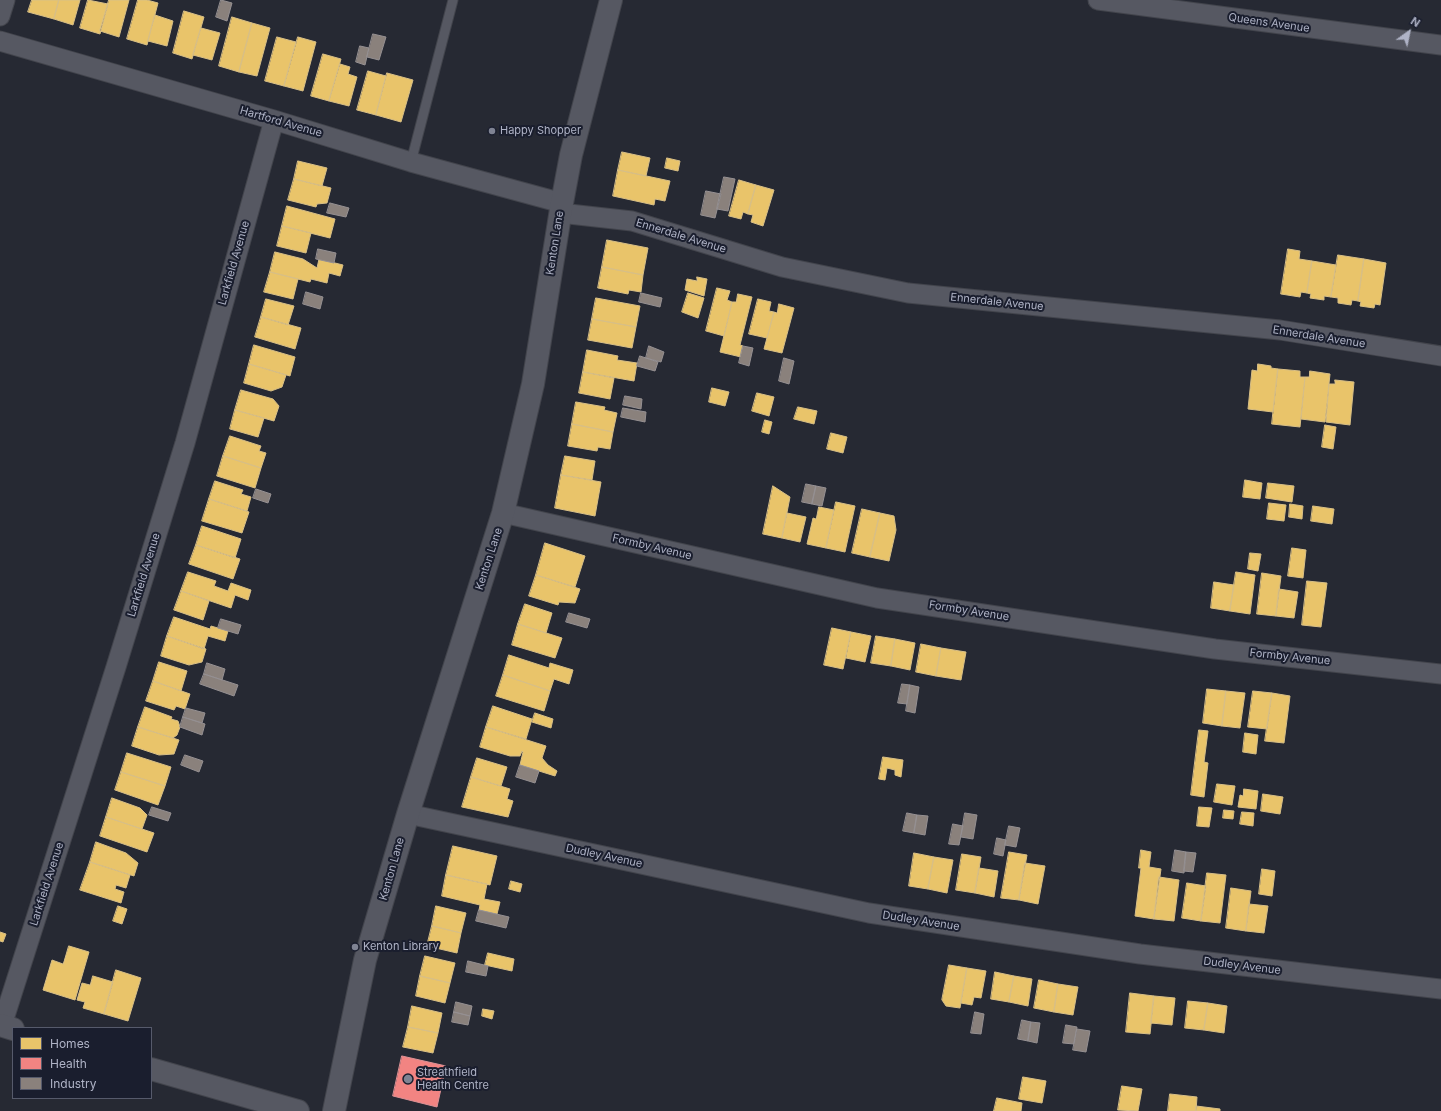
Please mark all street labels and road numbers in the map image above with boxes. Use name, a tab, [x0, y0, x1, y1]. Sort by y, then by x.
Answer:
street label: Queens Avenue	[1228, 11, 1310, 35]
street label: Hartford Avenue	[238, 104, 324, 140]
street label: Kenton Lane	[543, 210, 567, 276]
street label: Ennerdale Avenue	[634, 216, 728, 256]
street label: Larkfield Avenue	[216, 219, 252, 307]
street label: Ennerdale Avenue	[950, 291, 1044, 313]
street label: Ennerdale Avenue	[1272, 323, 1366, 351]
street label: Kenton Lane	[473, 526, 505, 592]
street label: Larkfield Avenue	[125, 531, 163, 619]
street label: Formby Avenue	[611, 531, 693, 563]
street label: Formby Avenue	[928, 598, 1010, 624]
street label: Formby Avenue	[1249, 646, 1331, 668]
street label: Kenton Lane	[377, 836, 407, 902]
street label: Larkfield Avenue	[27, 841, 67, 927]
street label: Dudley Avenue	[565, 841, 643, 871]
street label: Dudley Avenue	[881, 908, 961, 934]
street label: Dudley Avenue	[1203, 955, 1281, 977]

